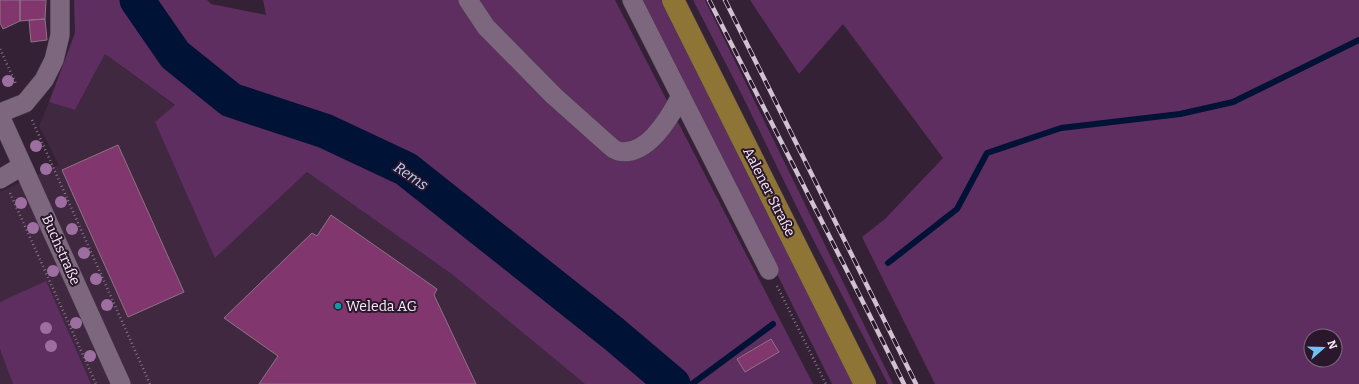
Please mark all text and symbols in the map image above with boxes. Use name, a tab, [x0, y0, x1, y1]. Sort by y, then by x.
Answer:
street label: Aalener Straße	[739, 145, 799, 239]
water label: Rems	[390, 158, 432, 194]
street label: Buchstraße	[38, 212, 84, 288]
place label: Weleda AG	[346, 298, 417, 315]
marker: Weleda AG	[333, 301, 343, 311]
north arrow	[1303, 328, 1343, 368]
text: N	[1324, 339, 1340, 351]

